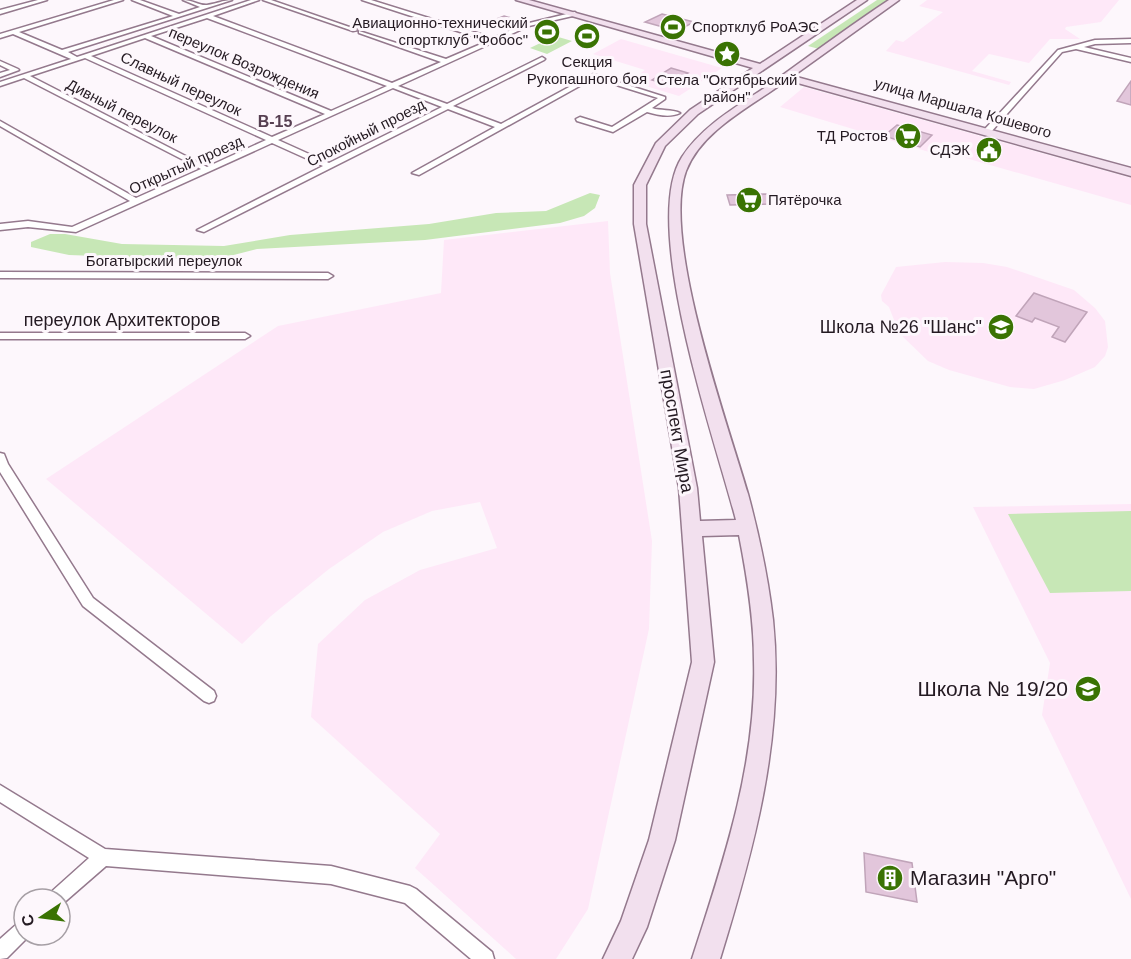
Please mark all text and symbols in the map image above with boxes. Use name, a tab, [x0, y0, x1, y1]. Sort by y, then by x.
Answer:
sports icon: Спортклуб РоАЭС	[658, 12, 688, 42]
place label: Авиационно-технический спортклуб "Фобос"	[352, 14, 528, 48]
sports icon: Авиационно-технический спортклуб "Фобос"	[532, 17, 562, 47]
place label: Спортклуб РоАЭС	[692, 18, 819, 35]
sports icon: Секция Рукопашного боя	[572, 21, 602, 51]
street label: переулок Возрождения	[166, 23, 322, 102]
place icon: Стела "Октябрьский район"	[712, 39, 742, 69]
street label: Славный переулок	[118, 48, 245, 119]
place label: Секция Рукопашного боя	[527, 53, 647, 87]
place label: Стела "Октябрьский район"	[657, 71, 797, 105]
street label: улица Маршала Кошевого	[873, 74, 1054, 141]
street label: Дивный переулок	[64, 75, 181, 146]
street label: Спокойный проезд	[304, 95, 428, 170]
district label: В-15	[258, 113, 292, 130]
supermarket icon: ТД Ростов	[893, 121, 923, 151]
place label: ТД Ростов	[817, 127, 888, 144]
street label: Открытый проезд	[126, 132, 245, 197]
public building icon: СДЭК	[974, 135, 1004, 165]
place label: СДЭК	[930, 141, 970, 158]
supermarket icon: Пятёрочка	[734, 185, 764, 215]
place label: Пятёрочка	[768, 191, 842, 208]
street label: Богатырский переулок	[86, 252, 243, 269]
street label: переулок Архитекторов	[24, 310, 220, 330]
school or university icon: Школа №26 "Шанс"	[986, 312, 1016, 342]
place label: Школа №26 "Шанс"	[820, 317, 982, 337]
street label: проспект Мира	[656, 368, 698, 495]
school or university icon: Школа № 19/20	[1073, 674, 1103, 704]
place label: Школа № 19/20	[917, 677, 1068, 700]
building icon: Магазин "Арго"	[875, 863, 905, 893]
place label: Магазин "Арго"	[910, 866, 1056, 889]
north arrow	[12, 887, 72, 947]
text: С	[18, 912, 37, 928]

